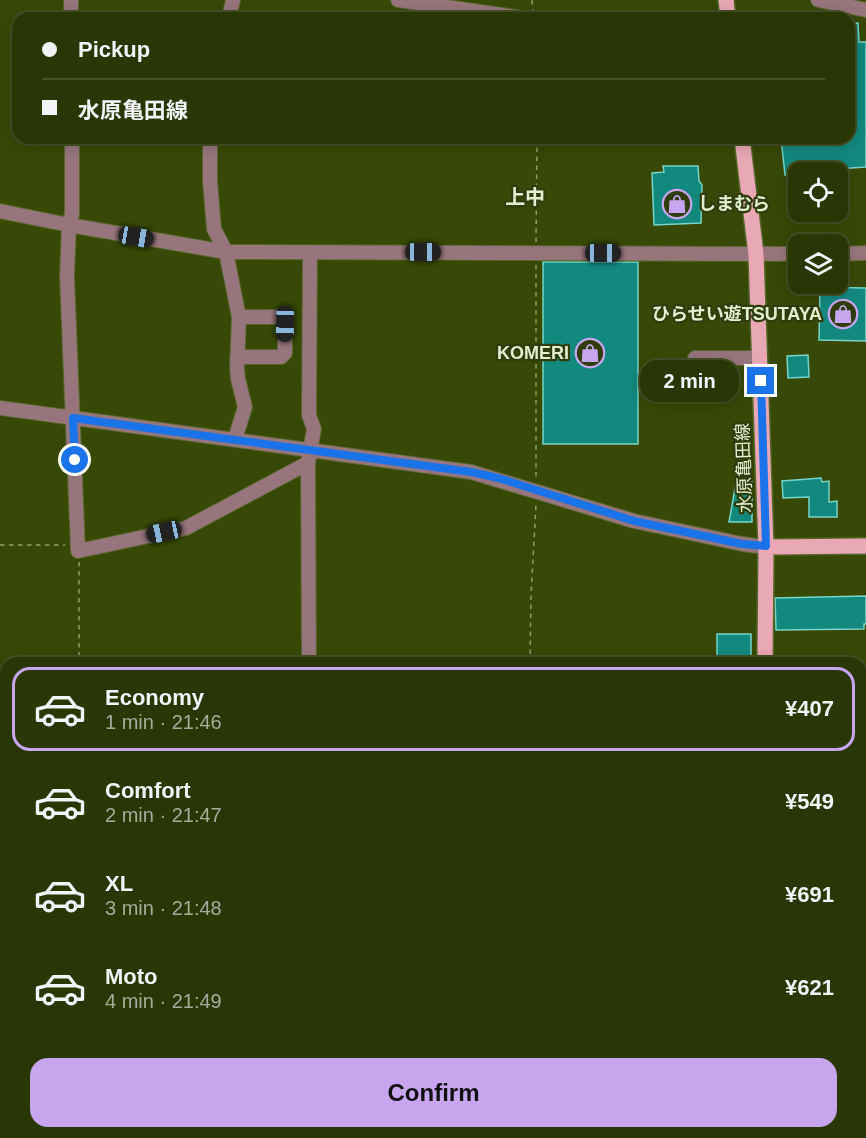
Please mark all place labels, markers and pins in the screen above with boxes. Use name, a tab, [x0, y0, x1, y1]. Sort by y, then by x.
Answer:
shop icon: しまむら	[661, 188, 693, 220]
place label: しまむら	[698, 194, 770, 214]
shop icon: ひらせい遊TSUTAYA	[827, 298, 859, 330]
place label: ひらせい遊TSUTAYA	[652, 304, 822, 324]
shop icon: KOMERI	[574, 337, 606, 369]
place label: KOMERI	[497, 343, 569, 363]

